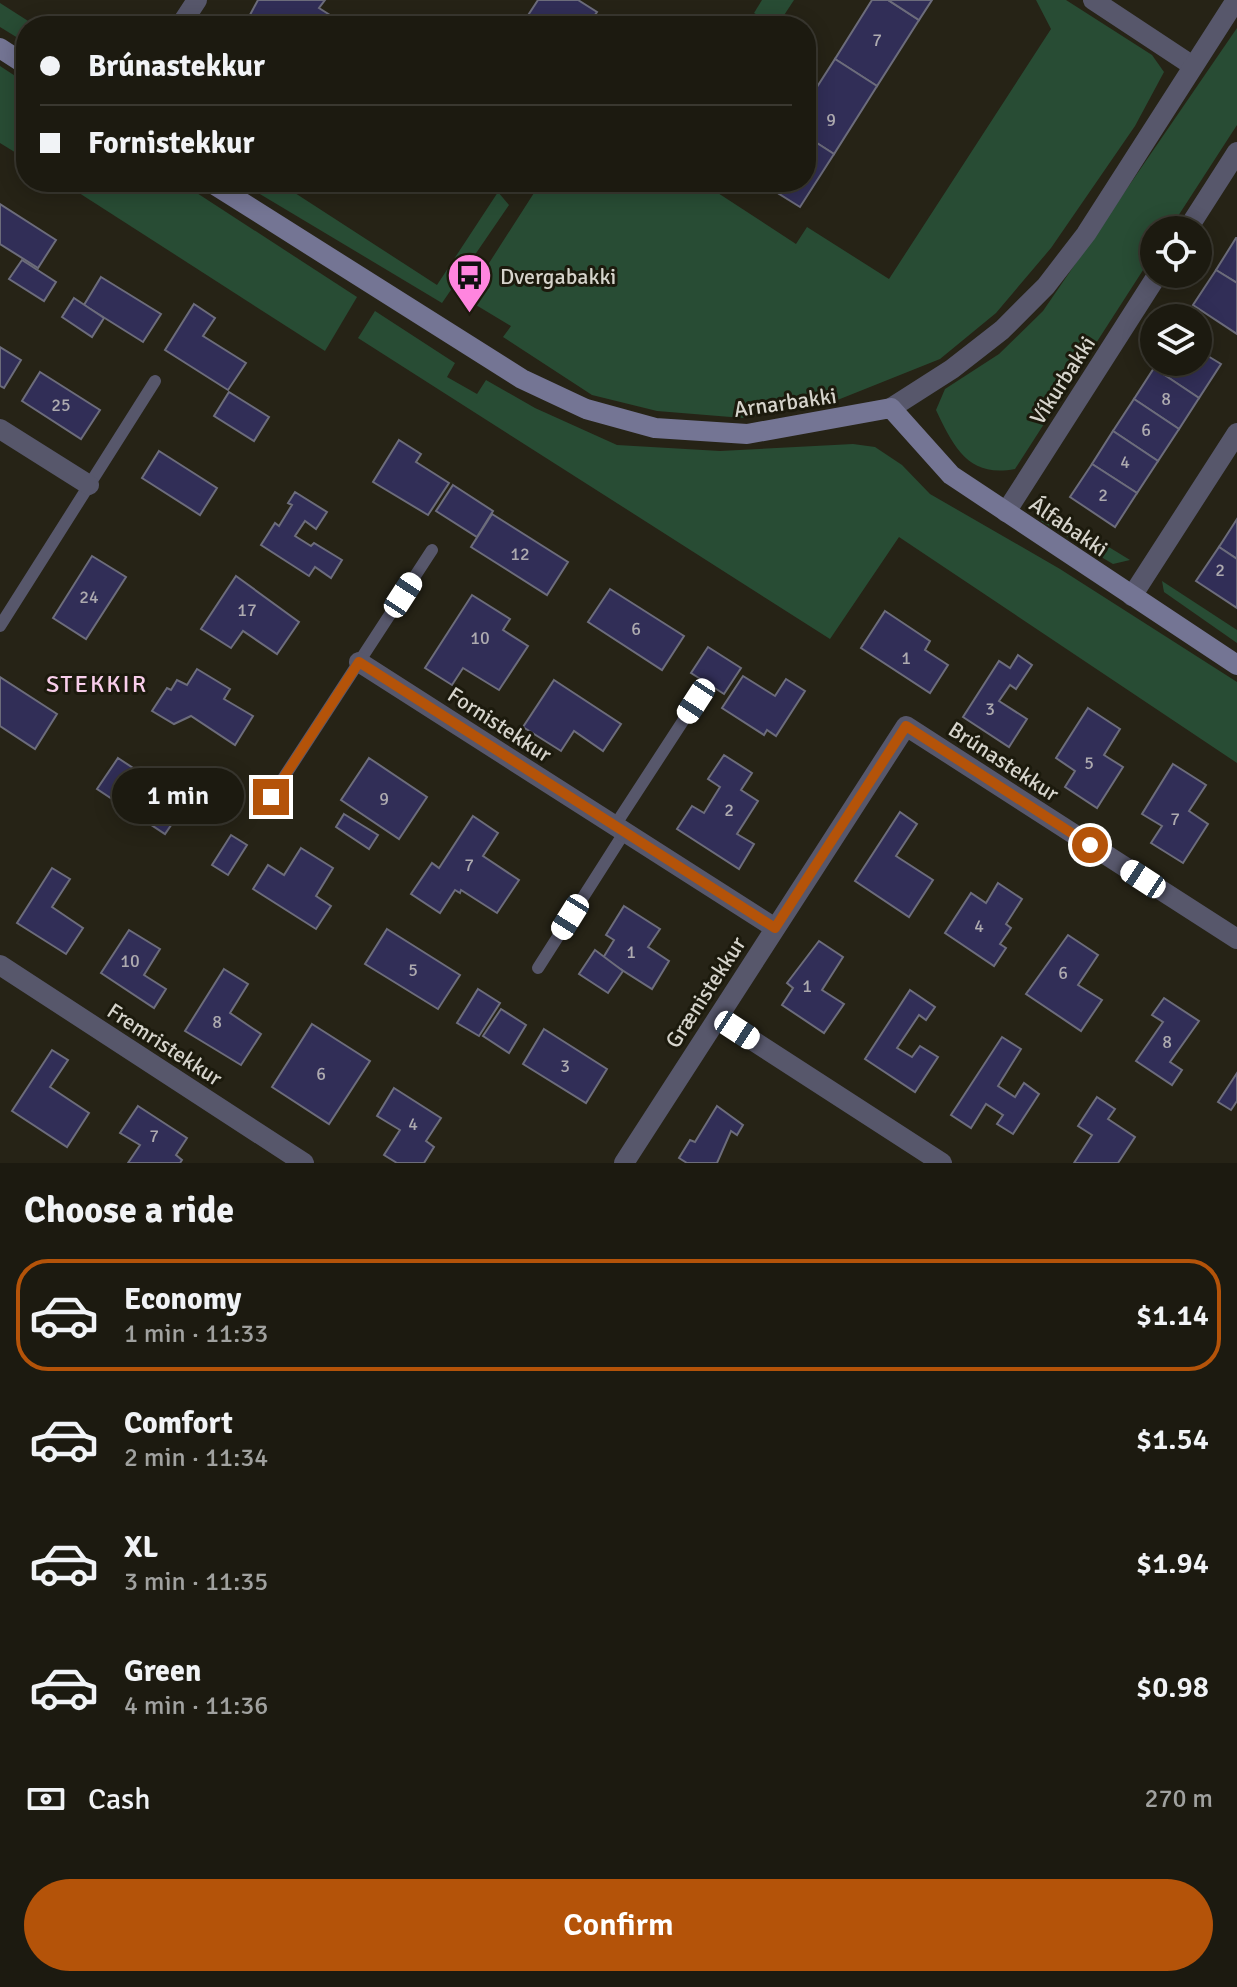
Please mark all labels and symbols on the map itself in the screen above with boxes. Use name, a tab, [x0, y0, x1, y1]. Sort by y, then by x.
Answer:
house number: 7	[872, 29, 882, 51]
house number: 9	[826, 109, 836, 131]
bus stop icon: Dvergabakki	[445, 252, 493, 315]
place label: Dvergabakki	[500, 263, 616, 290]
street label: Víkurbakki	[1024, 331, 1101, 430]
street label: Arnarbakki	[732, 382, 838, 423]
house number: 8	[1161, 388, 1171, 410]
house number: 25	[51, 394, 71, 416]
house number: 6	[1141, 419, 1151, 441]
house number: 4	[1120, 451, 1130, 473]
house number: 2	[1098, 484, 1108, 506]
street label: Álfabakki	[1024, 490, 1113, 562]
house number: 12	[510, 543, 530, 565]
house number: 2	[1215, 559, 1225, 581]
car	[380, 568, 426, 622]
house number: 24	[79, 586, 99, 608]
house number: 17	[237, 599, 257, 621]
house number: 6	[631, 618, 641, 640]
house number: 10	[470, 627, 490, 649]
house number: 1	[901, 647, 911, 669]
district label: STEKKIR	[46, 669, 148, 699]
car	[673, 674, 719, 728]
street label: Fornistekkur	[443, 681, 557, 768]
house number: 3	[985, 698, 995, 720]
street label: Brúnastekkur	[943, 716, 1064, 807]
house number: 5	[1084, 752, 1094, 774]
callout: 1 min	[111, 769, 243, 825]
route end	[253, 779, 289, 815]
house number: 9	[379, 788, 389, 810]
house number: 2	[724, 799, 734, 821]
house number: 7	[1170, 808, 1180, 830]
route start	[1072, 827, 1108, 863]
house number: 7	[464, 854, 474, 876]
car	[1116, 856, 1170, 902]
car	[547, 890, 593, 944]
house number: 4	[974, 915, 984, 937]
street label: Grænistekkur	[659, 932, 751, 1053]
house number: 1	[626, 941, 636, 963]
house number: 10	[120, 950, 140, 972]
house number: 5	[408, 959, 418, 981]
house number: 6	[1058, 962, 1068, 984]
house number: 1	[802, 975, 812, 997]
street label: Fremristekkur	[102, 997, 227, 1092]
car	[710, 1007, 764, 1053]
house number: 8	[212, 1011, 222, 1033]
house number: 8	[1162, 1031, 1172, 1053]
house number: 3	[560, 1055, 570, 1077]
house number: 6	[316, 1063, 326, 1085]
house number: 4	[408, 1113, 418, 1135]
house number: 7	[149, 1125, 159, 1147]

